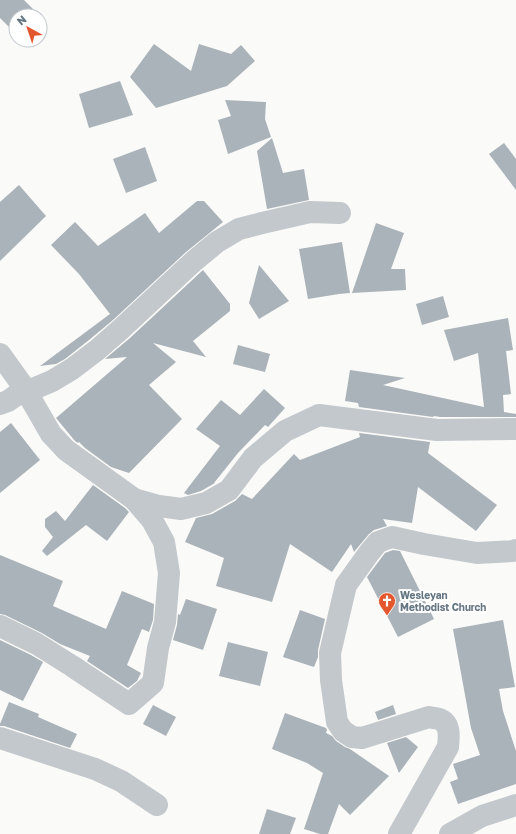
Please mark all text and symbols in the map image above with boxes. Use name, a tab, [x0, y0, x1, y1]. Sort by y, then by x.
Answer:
north arrow	[8, 8, 48, 48]
text: N	[14, 12, 29, 28]
place label: Wesleyan Methodist Church	[400, 589, 486, 613]
church icon: Wesleyan Methodist Church	[377, 591, 397, 616]

